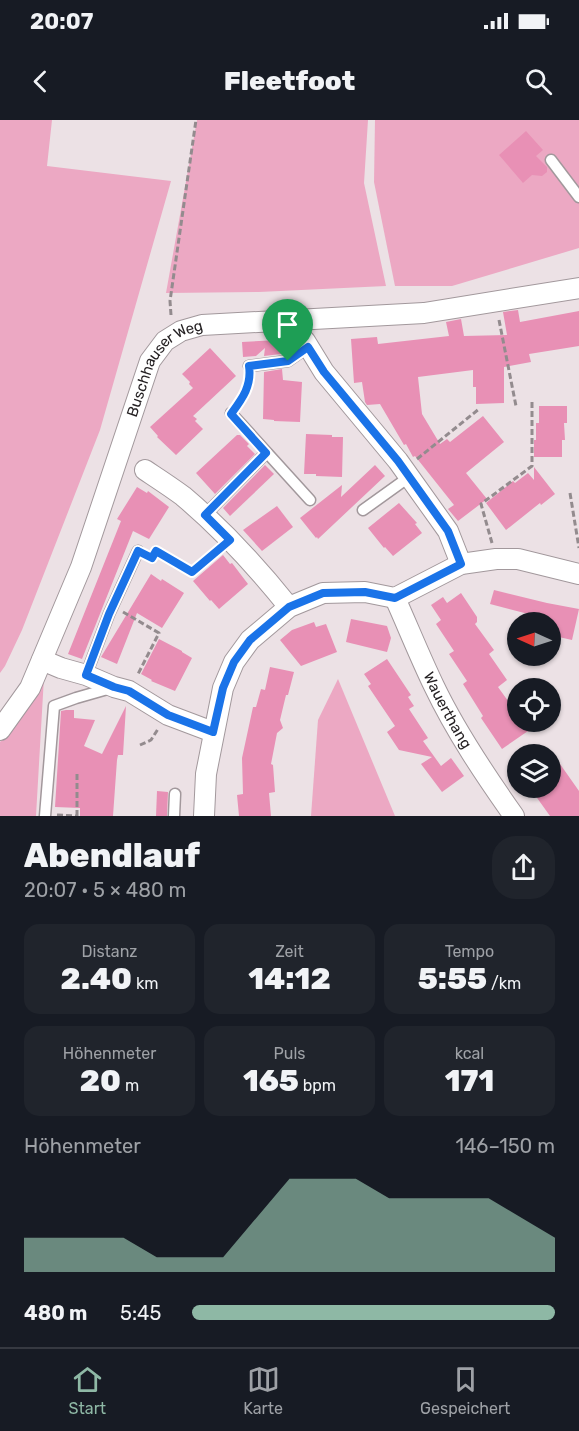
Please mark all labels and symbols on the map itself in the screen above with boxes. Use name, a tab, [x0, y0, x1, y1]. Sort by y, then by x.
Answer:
pin	[262, 299, 313, 361]
street label: Buschhauser Weg	[123, 316, 205, 419]
north arrow	[507, 612, 561, 666]
street label: Wauerthang	[420, 669, 476, 752]

